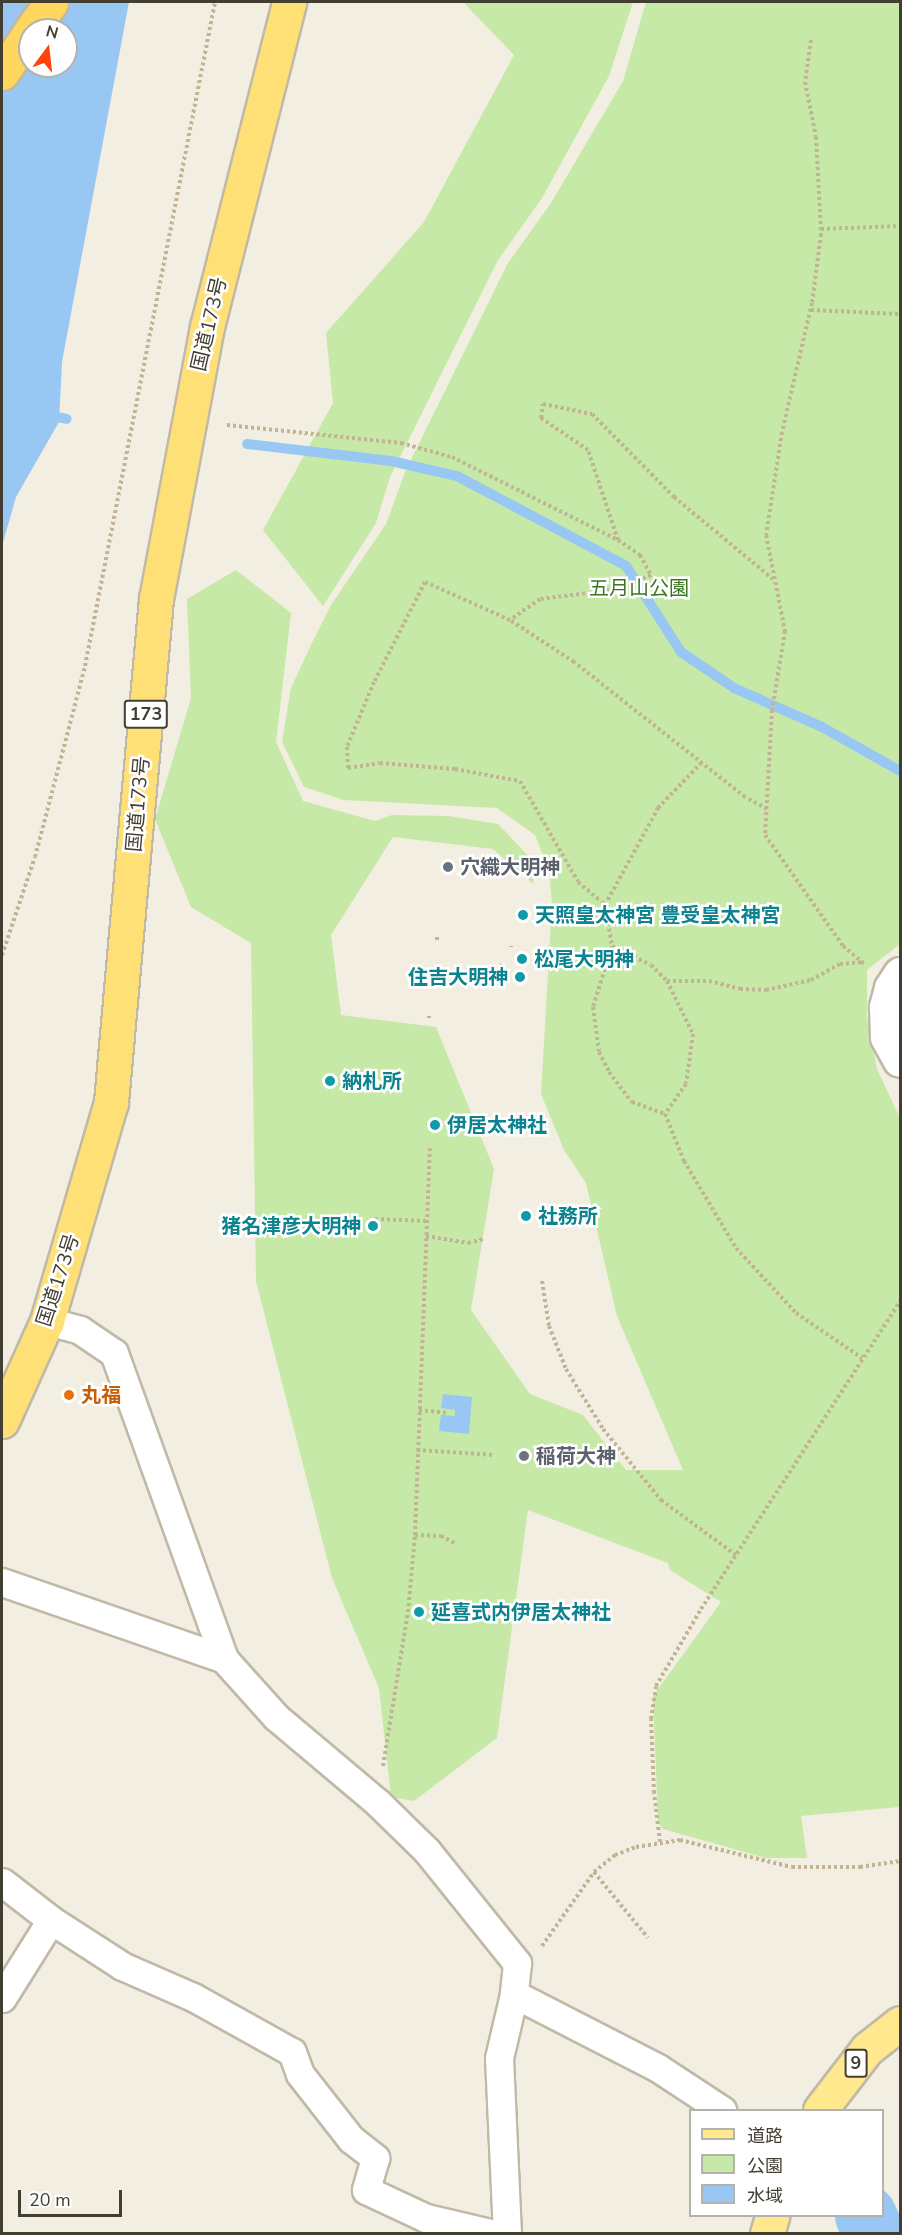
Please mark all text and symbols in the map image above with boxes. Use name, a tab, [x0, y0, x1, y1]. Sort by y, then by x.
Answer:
north arrow	[18, 18, 78, 78]
text: N	[44, 20, 61, 45]
street label: 国道173号	[187, 275, 231, 373]
park label: 五月山公園	[589, 576, 689, 600]
road number: 173	[124, 699, 168, 729]
street label: 国道173号	[122, 755, 154, 853]
place label: 穴織大明神	[460, 855, 560, 879]
marker: 穴織大明神	[441, 860, 455, 874]
place label: 天照皇太神宮 豊受皇太神宮	[535, 903, 780, 927]
marker: 天照皇太神宮 豊受皇太神宮	[516, 908, 530, 922]
place label: 松尾大明神	[534, 947, 634, 971]
marker: 松尾大明神	[515, 952, 529, 966]
place label: 住吉大明神	[408, 965, 508, 989]
marker: 住吉大明神	[513, 970, 527, 984]
place label: 納札所	[342, 1069, 402, 1093]
marker: 納札所	[323, 1074, 337, 1088]
place label: 伊居太神社	[447, 1113, 547, 1137]
marker: 伊居太神社	[428, 1118, 442, 1132]
place label: 社務所	[538, 1204, 598, 1228]
marker: 社務所	[519, 1209, 533, 1223]
place label: 猪名津彦大明神	[221, 1214, 361, 1238]
marker: 猪名津彦大明神	[366, 1219, 380, 1233]
street label: 国道173号	[32, 1231, 84, 1329]
place label: 丸福	[81, 1383, 121, 1407]
marker: 丸福	[62, 1388, 76, 1402]
place label: 稲荷大神	[536, 1444, 616, 1468]
marker: 稲荷大神	[517, 1449, 531, 1463]
place label: 延喜式内伊居太神社	[431, 1600, 611, 1624]
marker: 延喜式内伊居太神社	[412, 1605, 426, 1619]
road number: 9	[844, 2048, 868, 2078]
legend	[689, 2109, 884, 2217]
text: 道路	[747, 2124, 783, 2148]
text: 公園	[747, 2154, 783, 2178]
scale bar	[21, 2178, 124, 2216]
text: 水域	[747, 2184, 783, 2208]
text: 20 m	[29, 2188, 71, 2212]

